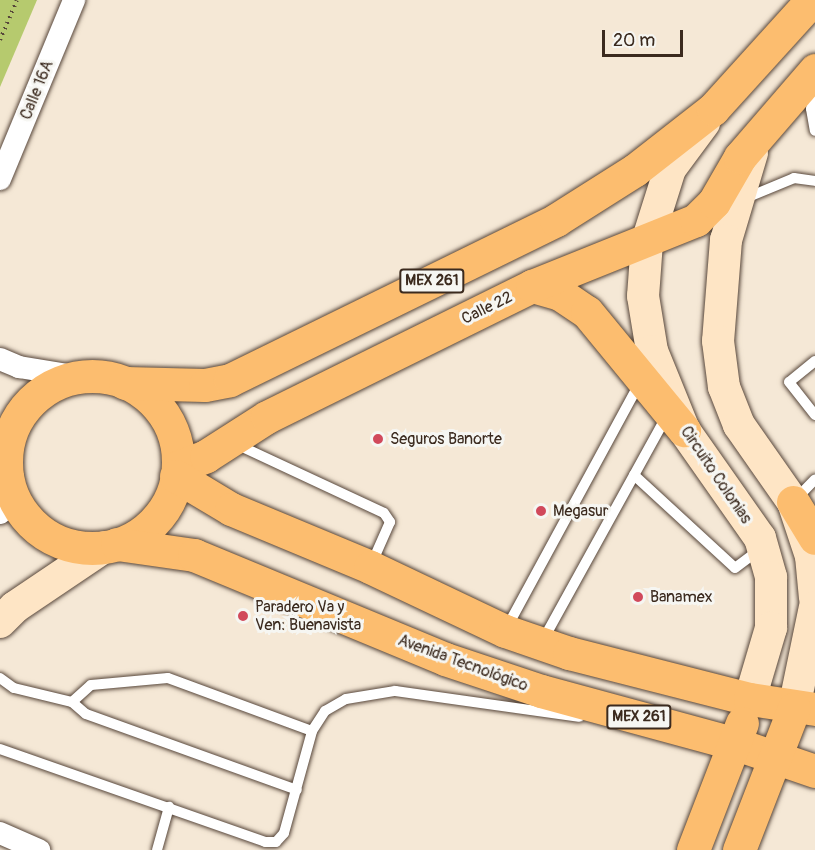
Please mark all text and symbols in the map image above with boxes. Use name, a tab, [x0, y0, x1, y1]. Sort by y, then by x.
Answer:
scale bar	[605, 18, 686, 56]
text: 20 m	[613, 29, 655, 52]
street label: Calle 16A	[16, 58, 58, 122]
road number: MEX 261	[399, 269, 465, 293]
street label: Calle 22	[458, 287, 516, 329]
street label: Circuito Colonias	[676, 423, 756, 527]
place label: Seguros Banorte	[390, 429, 502, 449]
marker: Seguros Banorte	[371, 432, 385, 446]
place label: Megasur	[553, 501, 608, 521]
marker: Megasur	[534, 504, 548, 518]
place label: Banamex	[650, 587, 713, 607]
marker: Banamex	[631, 590, 645, 604]
place label: Paradero Va y Ven: Buenavista	[255, 597, 361, 635]
marker: Paradero Va y Ven: Buenavista	[236, 609, 250, 623]
street label: Avenida Tecnológico	[395, 631, 531, 695]
road number: MEX 261	[606, 705, 672, 729]

